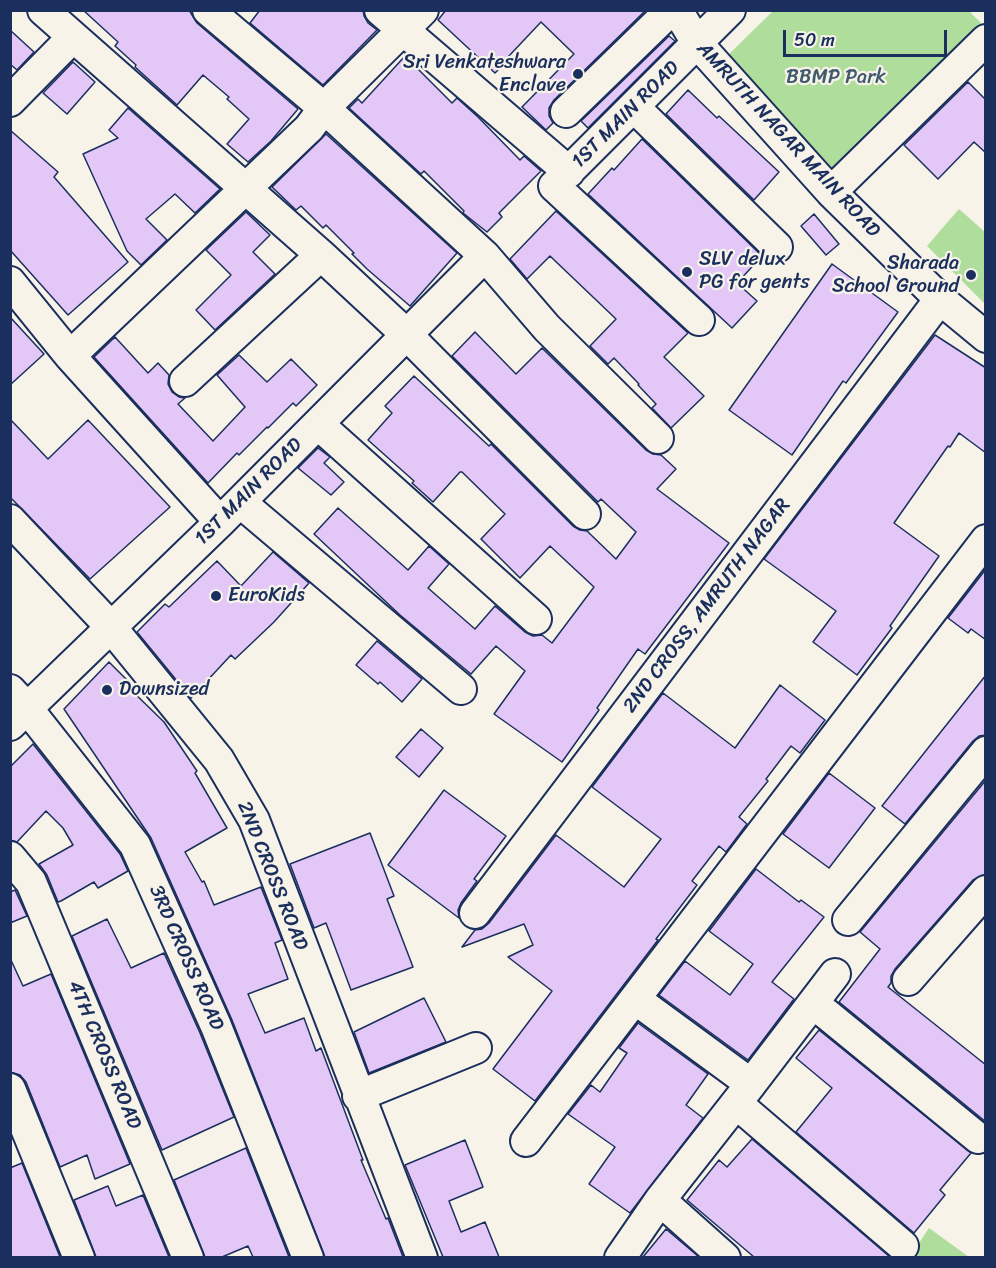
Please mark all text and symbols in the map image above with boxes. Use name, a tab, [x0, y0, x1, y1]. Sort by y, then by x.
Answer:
scale bar	[786, 18, 950, 56]
text: 50 m	[794, 24, 835, 56]
street label: AMRUTH NAGAR MAIN ROAD	[691, 37, 885, 243]
place label: Sri Venkateshwara Enclave	[403, 51, 566, 98]
street label: 1ST MAIN ROAD	[567, 56, 685, 174]
park label: BBMP Park	[786, 66, 886, 90]
marker: Sri Venkateshwara Enclave	[571, 67, 585, 81]
place label: SLV delux PG for gents	[699, 248, 810, 295]
place label: Sharada School Ground	[832, 252, 959, 299]
marker: SLV delux PG for gents	[680, 265, 694, 279]
marker: Sharada School Ground	[964, 268, 978, 282]
street label: 1ST MAIN ROAD	[190, 433, 308, 551]
street label: 2ND CROSS, AMRUTH NAGAR	[619, 494, 795, 718]
place label: EuroKids	[228, 584, 305, 608]
marker: EuroKids	[209, 589, 223, 603]
place label: Downsized	[119, 678, 209, 702]
marker: Downsized	[100, 683, 114, 697]
street label: 2ND CROSS ROAD	[231, 798, 313, 954]
street label: 3RD CROSS ROAD	[143, 882, 229, 1034]
street label: 4TH CROSS ROAD	[62, 977, 146, 1133]

